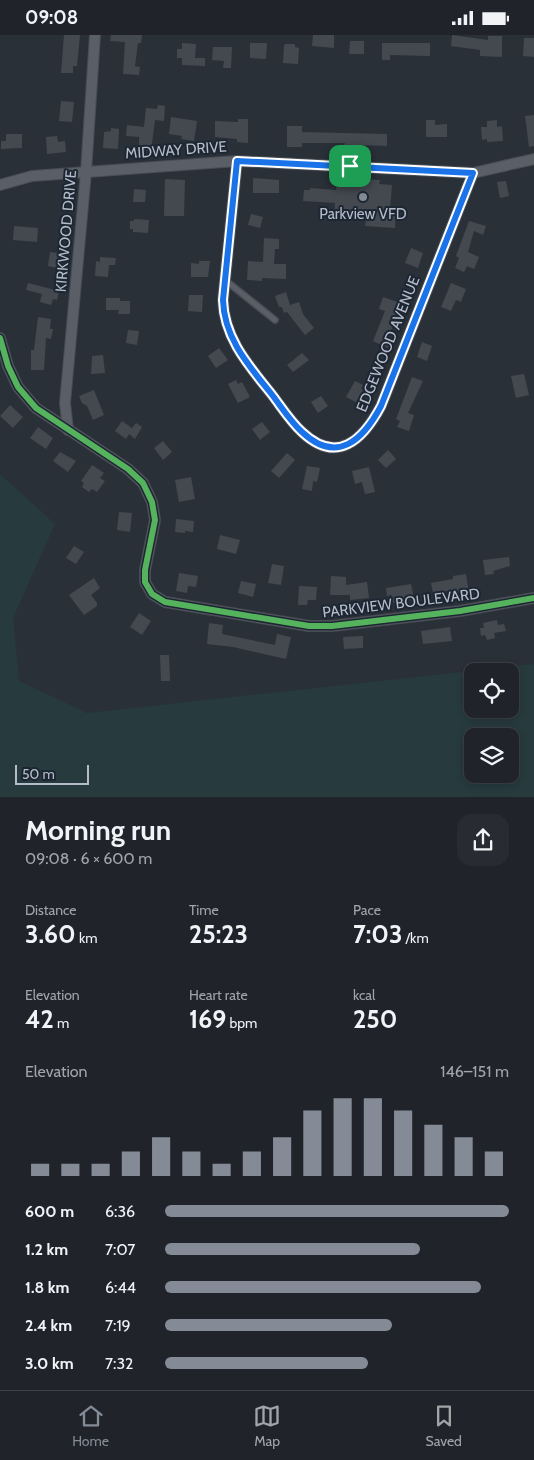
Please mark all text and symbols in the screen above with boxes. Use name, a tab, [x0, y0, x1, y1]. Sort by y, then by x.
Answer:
text: 09:08	[25, 6, 78, 29]
street label: MIDWAY DRIVE	[125, 137, 227, 163]
pin	[329, 145, 371, 187]
icon: arrive	[336, 152, 364, 180]
street label: KIRKWOOD DRIVE	[52, 169, 80, 293]
marker: Parkview VFD	[357, 191, 369, 203]
place label: Parkview VFD	[319, 205, 407, 223]
street label: EDGEWOOD AVENUE	[353, 274, 423, 414]
street label: PARKVIEW BOULEVARD	[321, 584, 481, 622]
map controls	[464, 663, 519, 783]
button: locate	[464, 663, 519, 718]
button: layers	[464, 728, 519, 783]
scale bar	[15, 763, 89, 786]
text: 50 m	[22, 765, 55, 783]
text: Morning run	[25, 813, 171, 847]
button: share	[457, 814, 509, 866]
text: 09:08 · 6 × 600 m	[25, 849, 152, 868]
text: Distance	[25, 901, 77, 919]
text: Time	[189, 901, 219, 919]
text: Pace	[353, 901, 381, 919]
text: 3.60	[25, 919, 76, 949]
text: 25:23	[189, 919, 248, 949]
text: 7:03	[353, 919, 402, 949]
text: km	[76, 929, 97, 947]
text: /km	[402, 929, 429, 947]
text: Elevation	[25, 986, 80, 1004]
text: Heart rate	[189, 986, 248, 1004]
text: kcal	[353, 986, 375, 1004]
text: 42	[25, 1004, 54, 1034]
text: 169	[189, 1004, 226, 1034]
text: 250	[353, 1004, 397, 1034]
text: m	[54, 1014, 69, 1032]
text: bpm	[226, 1014, 257, 1032]
text: Elevation	[25, 1062, 88, 1081]
text: 146–151 m	[440, 1062, 509, 1081]
text: 600 m	[25, 1202, 74, 1221]
text: 6:36	[105, 1202, 135, 1221]
text: 1.2 km	[25, 1240, 68, 1259]
text: 7:07	[105, 1240, 135, 1259]
text: 1.8 km	[25, 1278, 69, 1297]
text: 6:44	[105, 1278, 136, 1297]
text: 2.4 km	[25, 1316, 72, 1335]
text: 7:19	[105, 1316, 131, 1335]
text: 3.0 km	[25, 1354, 74, 1373]
text: 7:32	[105, 1354, 133, 1373]
tab: Home	[72, 1402, 109, 1450]
tab: Map	[253, 1402, 281, 1450]
tab: Saved	[426, 1402, 462, 1450]

